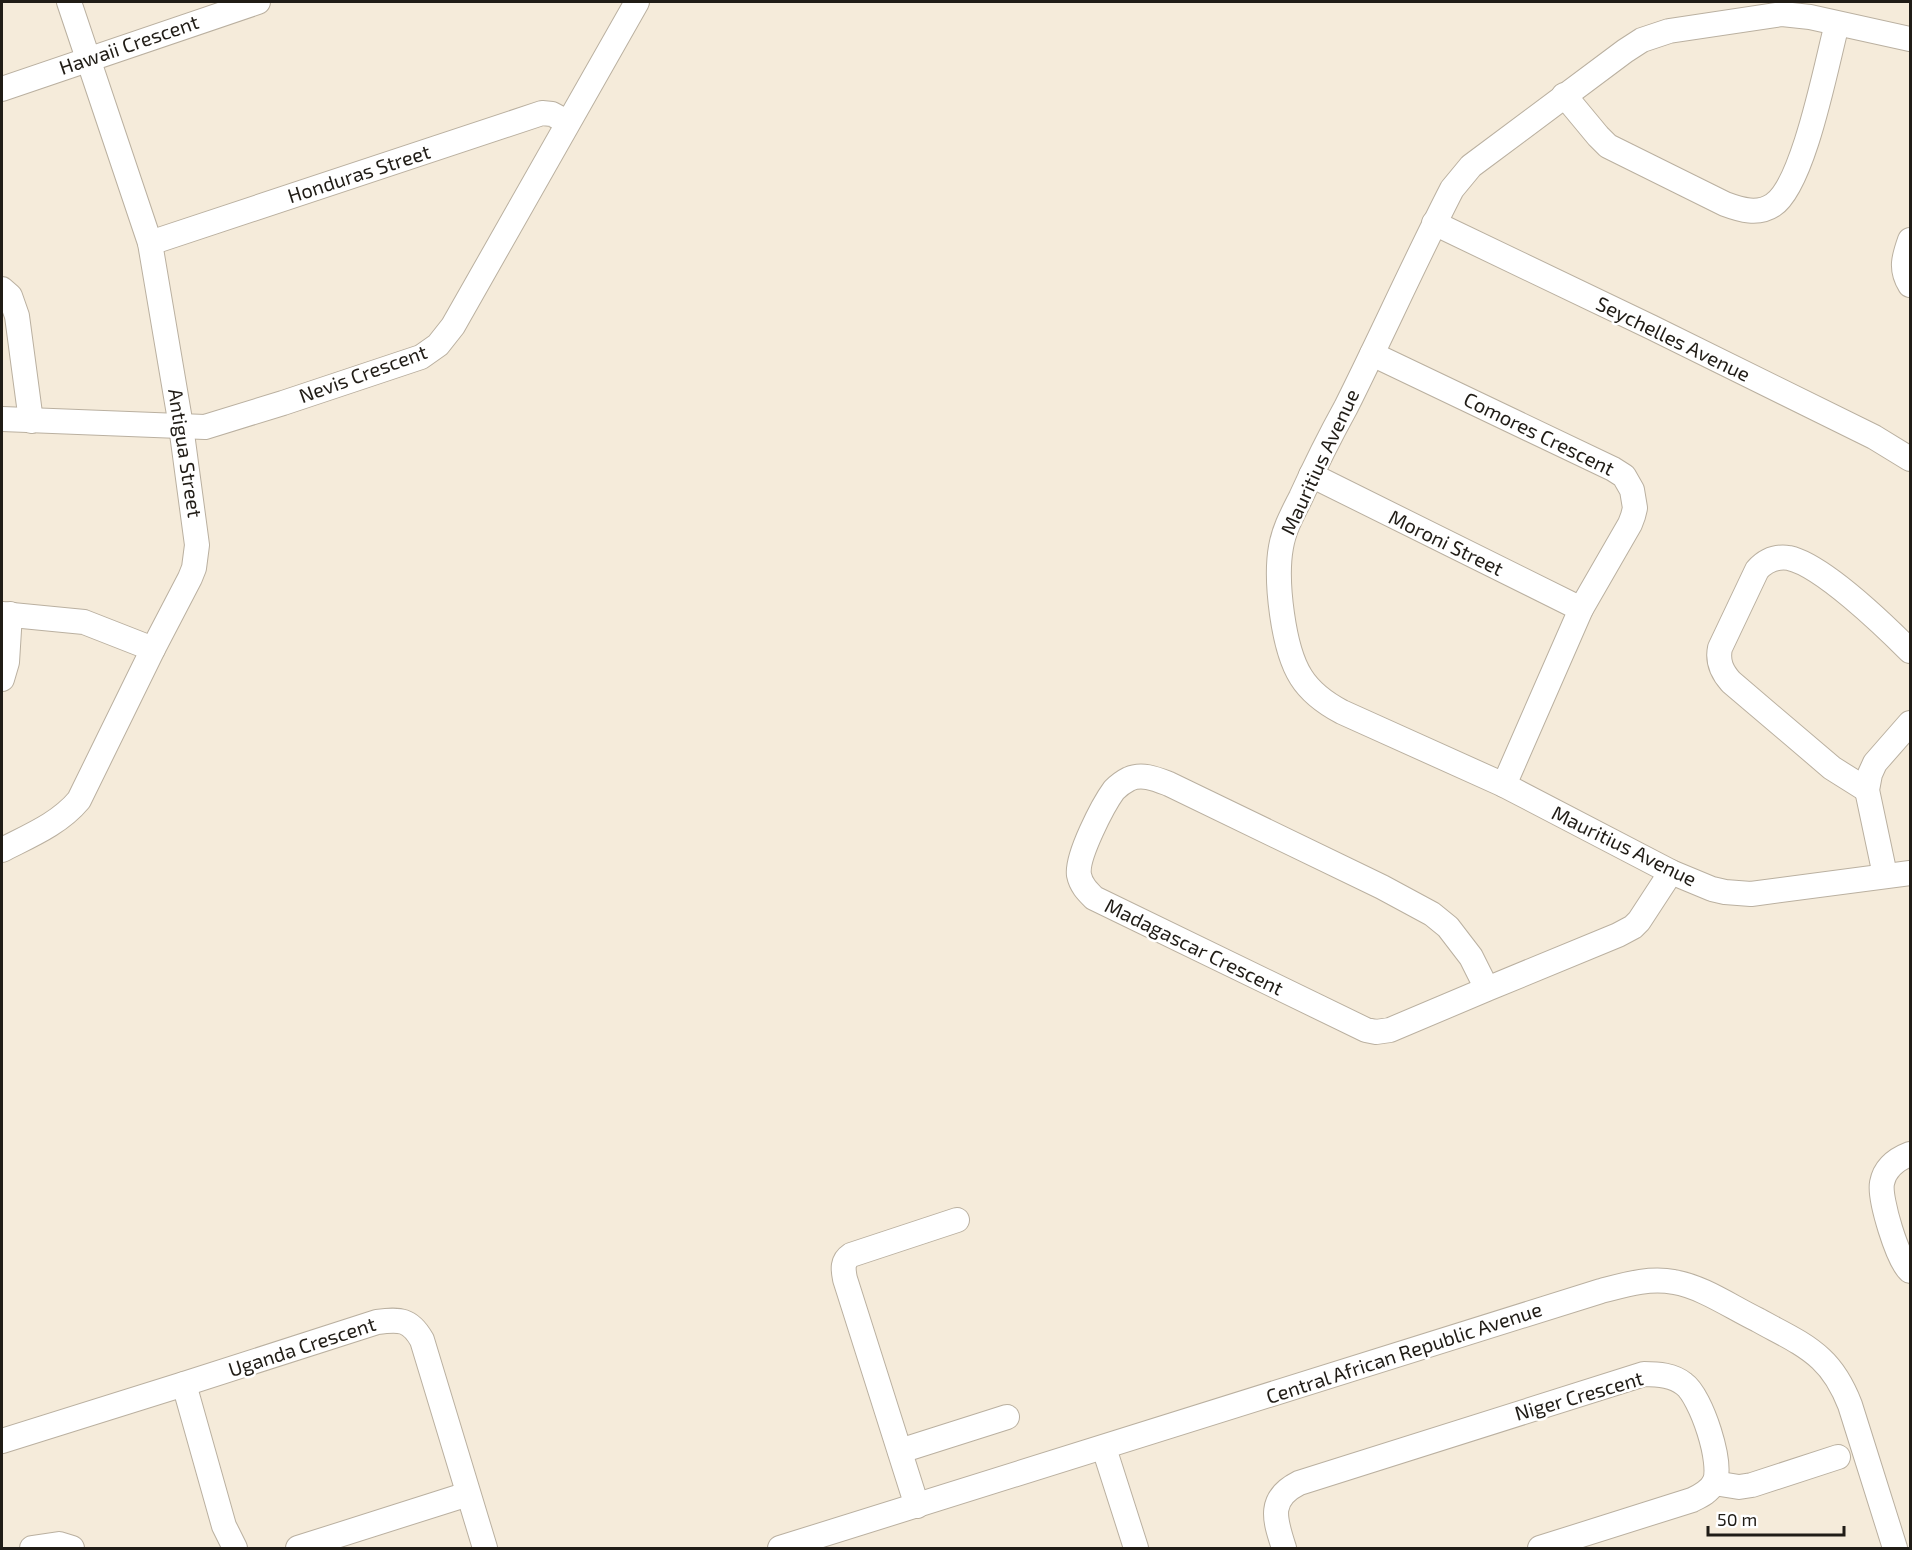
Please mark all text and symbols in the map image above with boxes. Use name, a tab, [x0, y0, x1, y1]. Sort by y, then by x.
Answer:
street label: Hawaii Crescent	[56, 9, 202, 79]
street label: Honduras Street	[284, 139, 433, 207]
street label: Seychelles Avenue	[1593, 290, 1754, 386]
street label: Nevis Crescent	[295, 339, 430, 407]
street label: Mauritius Avenue	[1275, 385, 1363, 538]
street label: Comores Crescent	[1460, 386, 1619, 480]
street label: Antigua Street	[164, 387, 208, 519]
street label: Moroni Street	[1385, 504, 1508, 580]
street label: Mauritius Avenue	[1548, 800, 1701, 891]
street label: Madagascar Crescent	[1101, 892, 1288, 1000]
street label: Central African Republic Avenue	[1263, 1296, 1545, 1408]
street label: Uganda Crescent	[225, 1311, 379, 1381]
street label: Niger Crescent	[1512, 1365, 1646, 1425]
scale bar	[1708, 1499, 1844, 1537]
text: 50 m	[1717, 1508, 1757, 1530]

